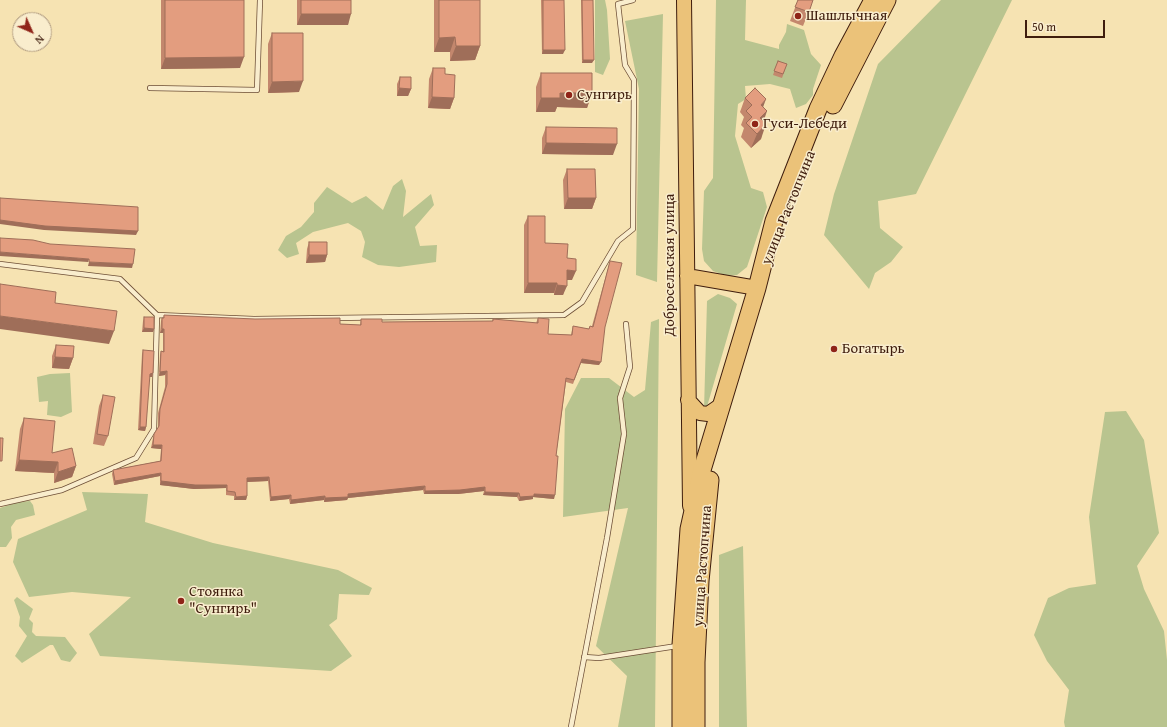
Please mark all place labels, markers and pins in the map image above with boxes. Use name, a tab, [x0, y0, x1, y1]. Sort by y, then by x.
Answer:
place label: Шашлычная	[806, 7, 887, 25]
marker: Шашлычная	[793, 11, 803, 21]
place label: Сунгирь	[577, 86, 632, 104]
marker: Сунгирь	[564, 90, 574, 100]
place label: Гуси-Лебеди	[763, 115, 847, 133]
marker: Гуси-Лебеди	[750, 119, 760, 129]
place label: Богатырь	[842, 340, 905, 358]
marker: Богатырь	[829, 344, 839, 354]
place label: Стоянка "Сунгирь"	[189, 583, 257, 618]
marker: Стоянка "Сунгирь"	[176, 596, 186, 606]

